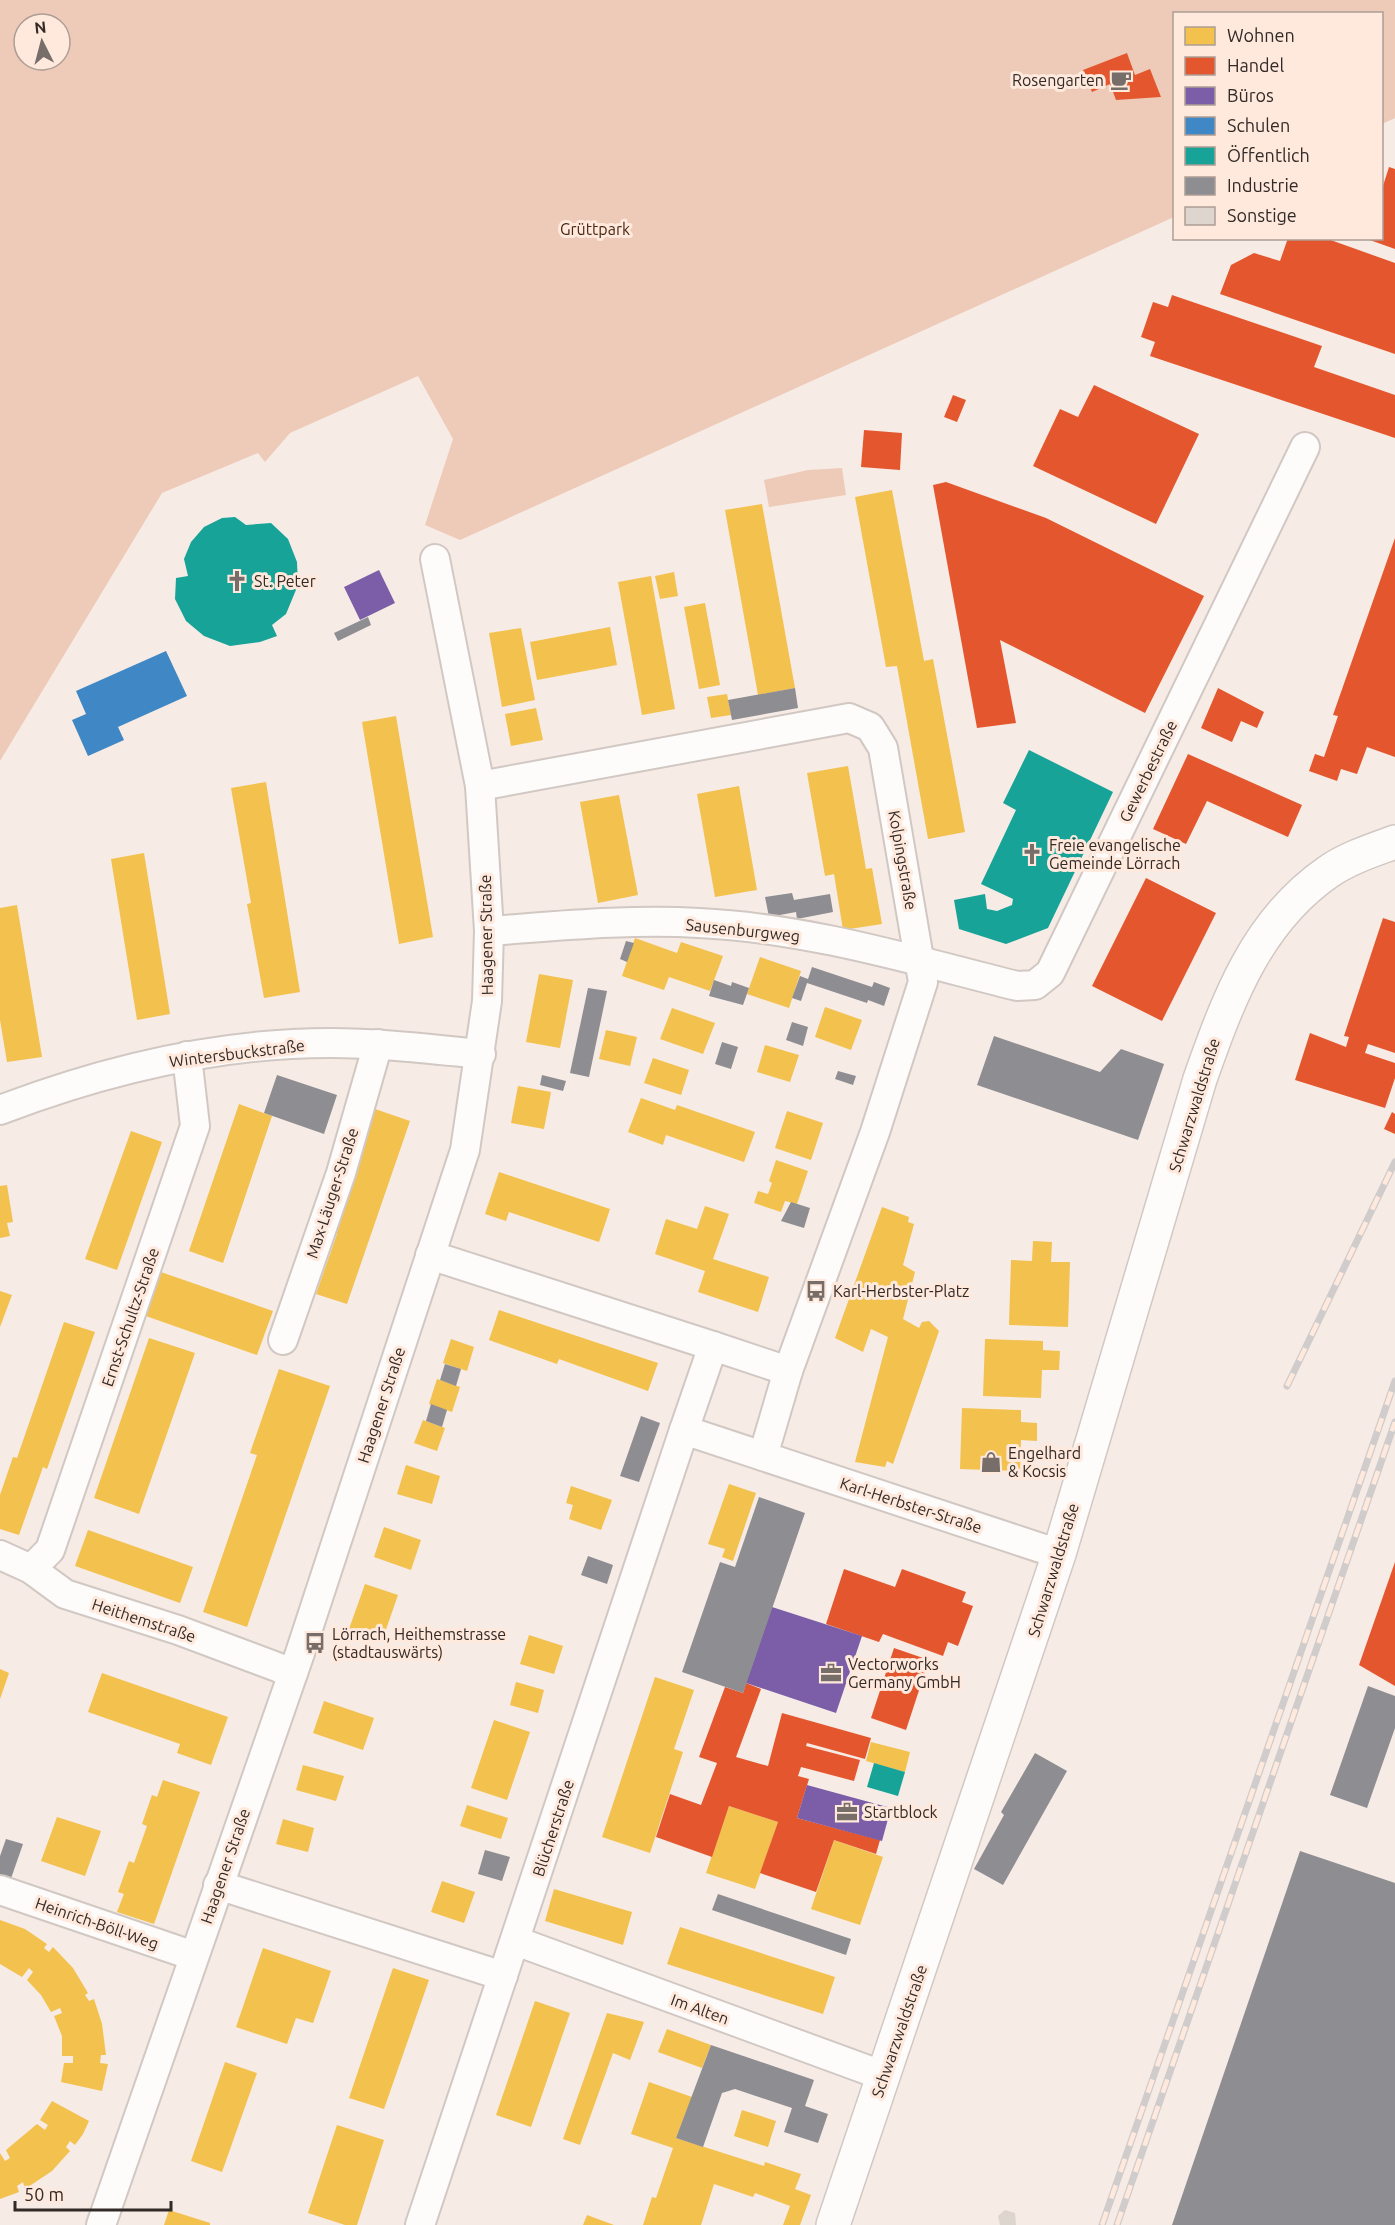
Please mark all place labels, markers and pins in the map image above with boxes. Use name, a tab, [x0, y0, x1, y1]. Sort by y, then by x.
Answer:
cafe icon: Rosengarten	[1109, 68, 1133, 92]
place label: Rosengarten	[1012, 71, 1104, 89]
church icon: St. Peter	[225, 569, 249, 593]
place label: St. Peter	[254, 572, 316, 590]
place label: Freie evangelische Gemeinde Lörrach	[1049, 836, 1181, 872]
church icon: Freie evangelische Gemeinde Lörrach	[1020, 842, 1044, 866]
bus stop icon: Karl-Herbster-Platz	[804, 1279, 828, 1303]
place label: Karl-Herbster-Platz	[833, 1282, 969, 1300]
place label: Engelhard & Kocsis	[1008, 1444, 1081, 1480]
shop icon: Engelhard & Kocsis	[979, 1450, 1003, 1474]
place label: Lörrach, Heithemstrasse (stadtauswärts)	[332, 1625, 506, 1662]
bus stop icon: Lörrach, Heithemstrasse (stadtauswärts)	[303, 1631, 327, 1655]
place label: Vectorworks Germany GmbH	[848, 1655, 961, 1691]
office icon: Vectorworks Germany GmbH	[819, 1661, 843, 1685]
office icon: Startblock	[835, 1800, 859, 1824]
place label: Startblock	[864, 1803, 938, 1821]

